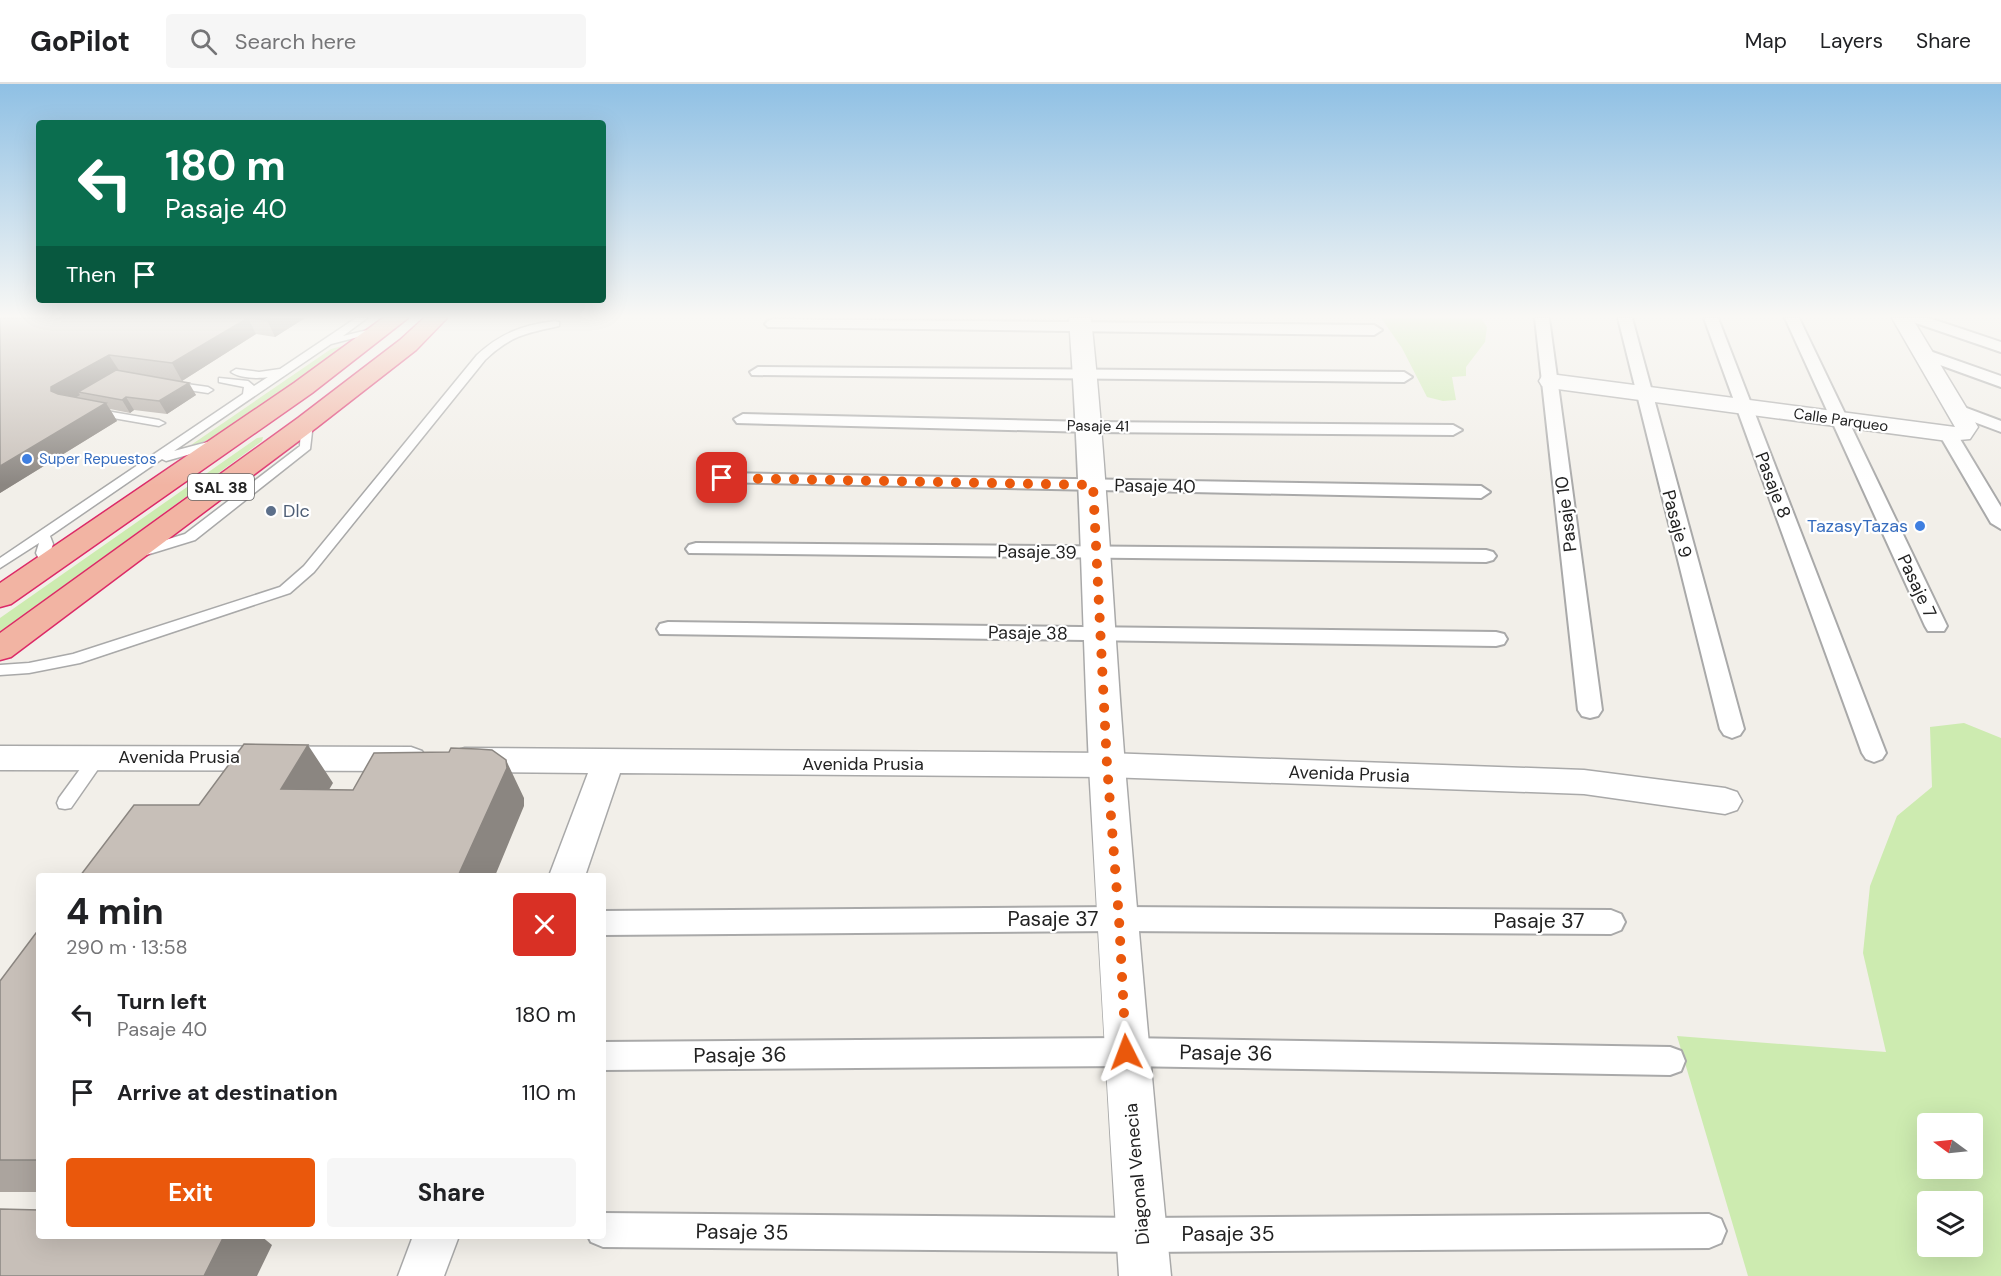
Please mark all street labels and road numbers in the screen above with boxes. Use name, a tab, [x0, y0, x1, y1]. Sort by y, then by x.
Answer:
street label: Calle Parqueo	[1792, 403, 1890, 437]
street label: Pasaje 41	[1067, 415, 1129, 437]
street label: Pasaje 8	[1749, 448, 1797, 522]
street label: Pasaje 40	[1114, 473, 1196, 499]
road number: SAL 38	[188, 474, 254, 500]
street label: Pasaje 10	[1549, 475, 1583, 553]
street label: Pasaje 9	[1656, 487, 1698, 561]
street label: Pasaje 39	[997, 539, 1077, 565]
street label: Pasaje 7	[1892, 550, 1942, 622]
street label: Pasaje 38	[988, 620, 1068, 646]
street label: Avenida Prusia	[118, 745, 240, 769]
street label: Avenida Prusia	[802, 752, 924, 776]
street label: Avenida Prusia	[1288, 760, 1410, 788]
street label: Pasaje 37	[1008, 905, 1098, 933]
street label: Pasaje 37	[1494, 907, 1584, 935]
street label: Pasaje 36	[1179, 1038, 1273, 1068]
street label: Pasaje 36	[693, 1040, 787, 1070]
street label: Diagonal Venecia	[1119, 1102, 1155, 1246]
street label: Pasaje 35	[695, 1217, 789, 1247]
street label: Pasaje 35	[1182, 1220, 1274, 1248]

